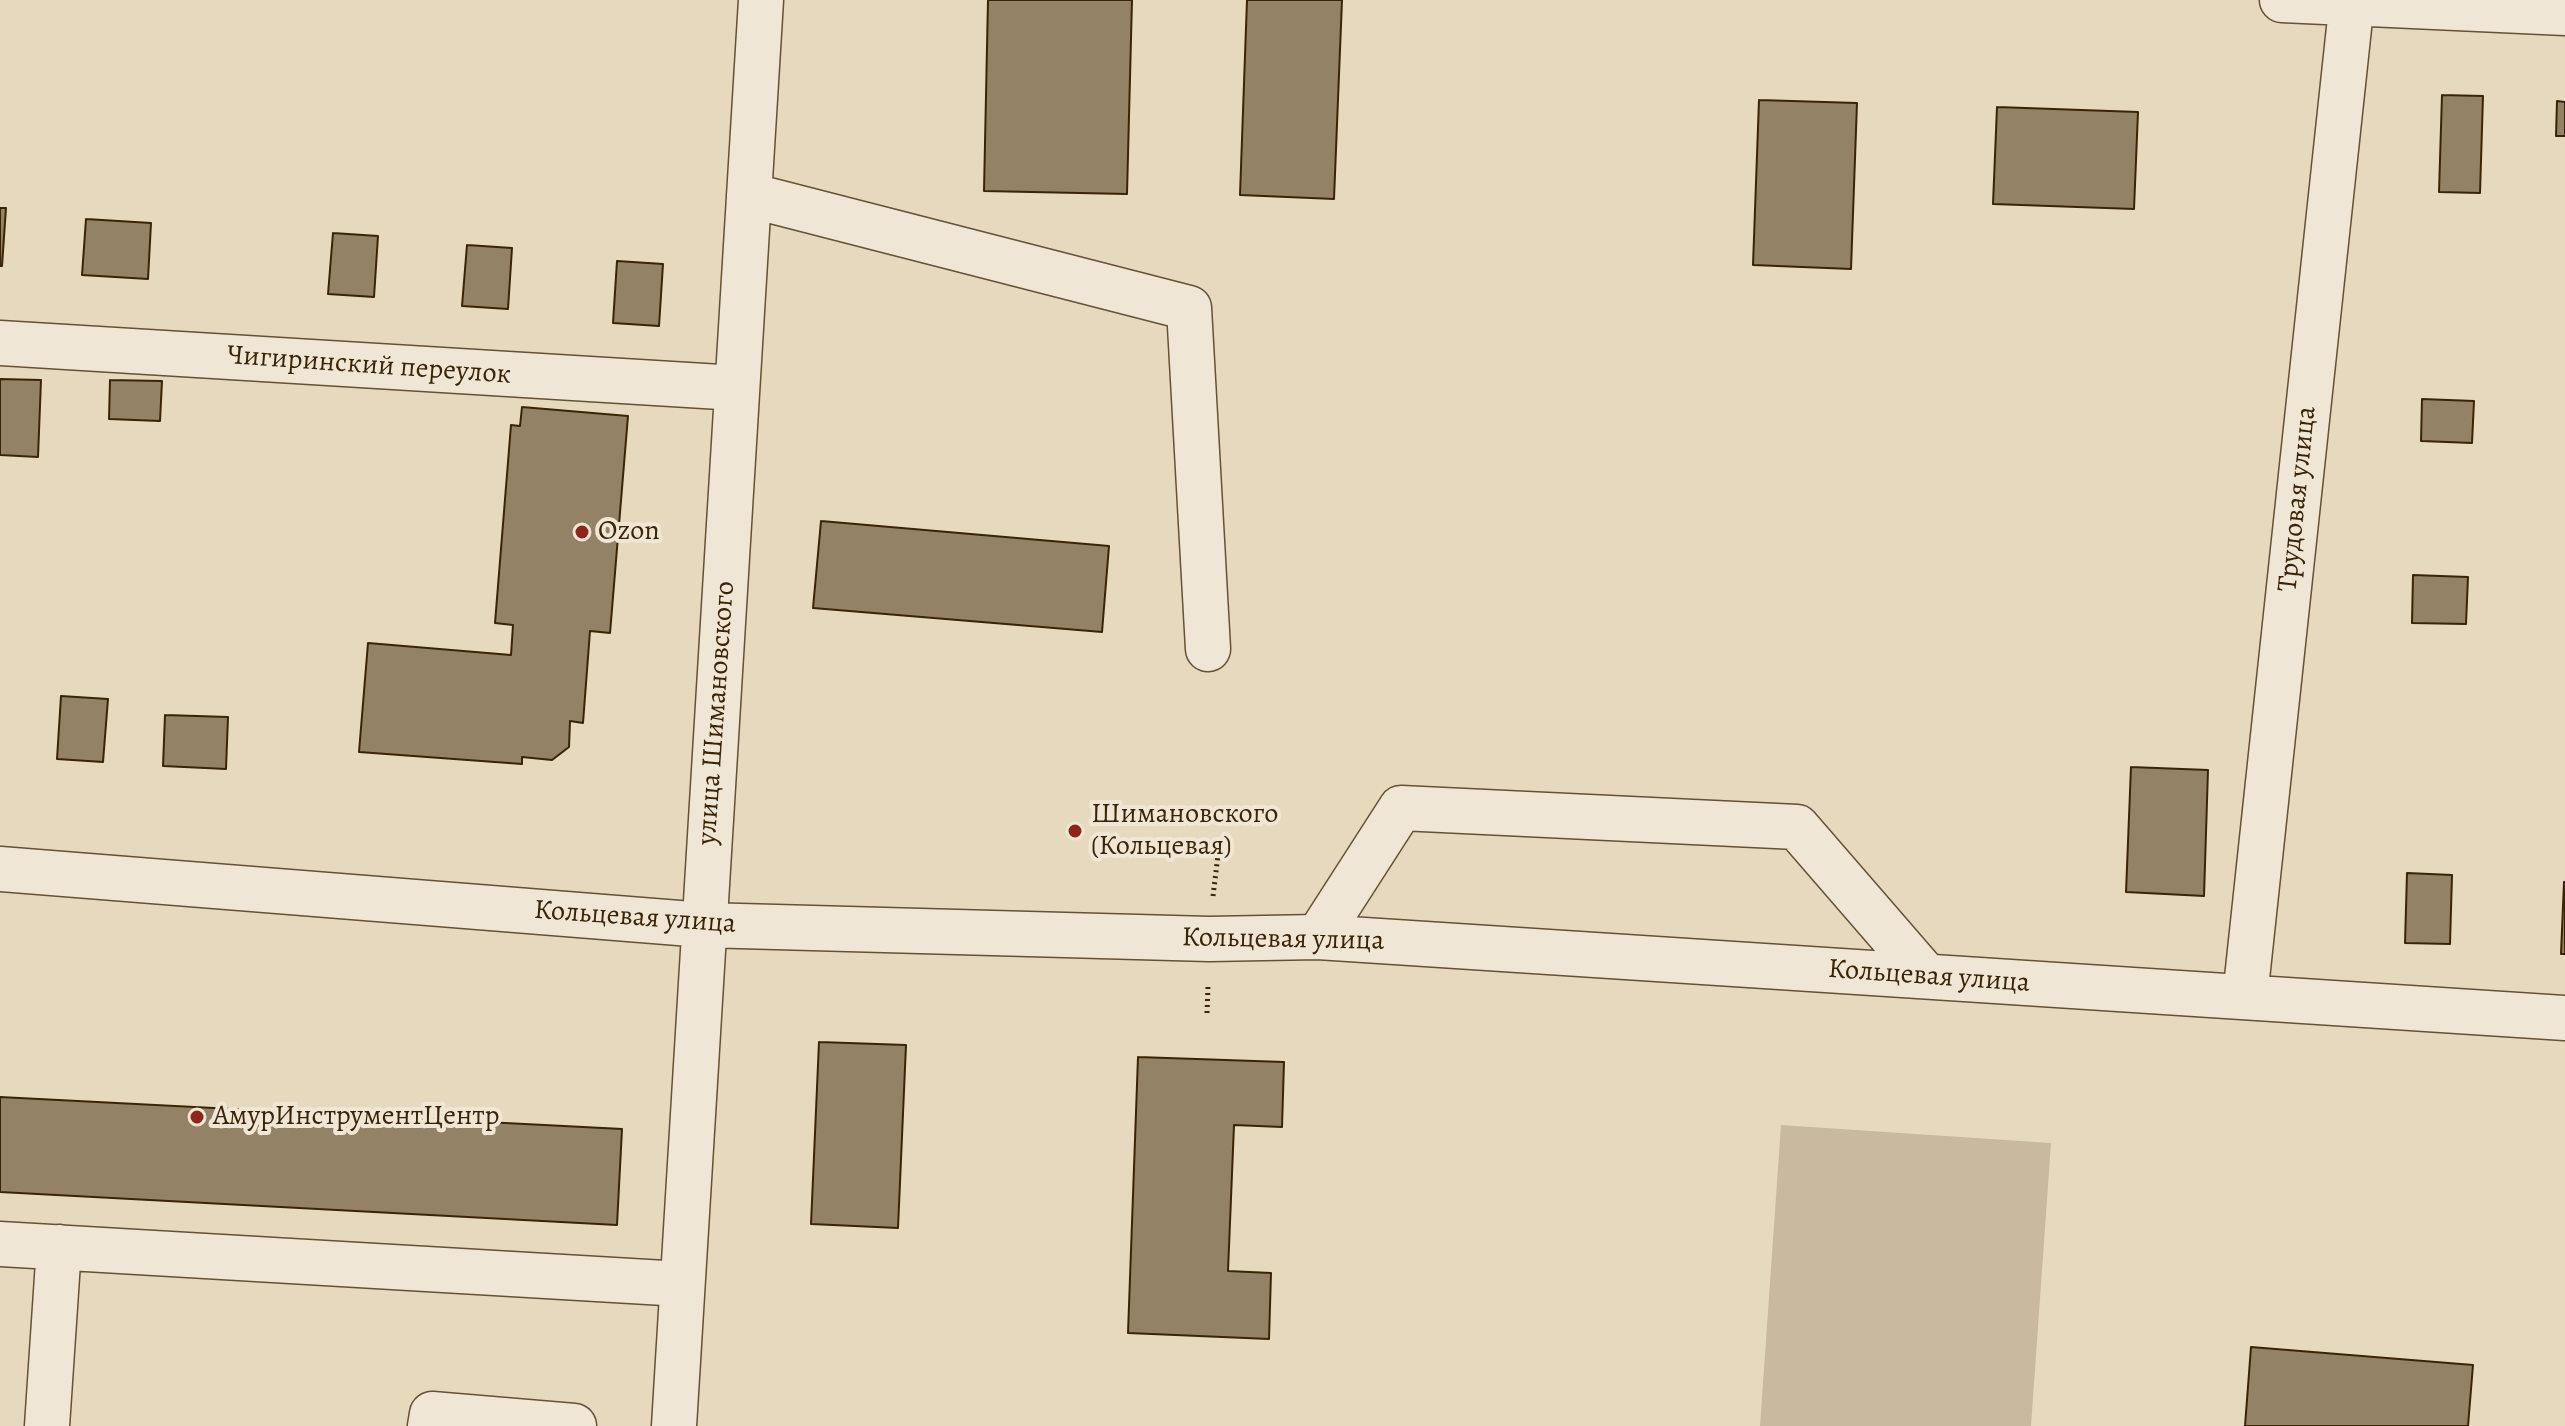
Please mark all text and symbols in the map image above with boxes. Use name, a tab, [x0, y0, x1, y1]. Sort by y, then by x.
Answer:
street label: Чигиринский переулок	[226, 339, 512, 393]
street label: Трудовая улица	[2272, 405, 2324, 593]
place label: Ozon	[598, 515, 660, 549]
marker: Ozon	[573, 523, 591, 541]
street label: улица Шимановского	[691, 580, 743, 846]
place label: Шимановского (Кольцевая)	[1091, 798, 1278, 864]
marker: Шимановского (Кольцевая)	[1066, 822, 1084, 840]
street label: Кольцевая улица	[533, 894, 737, 942]
street label: Кольцевая улица	[1182, 921, 1384, 959]
street label: Кольцевая улица	[1827, 953, 2031, 1001]
place label: АмурИнструментЦентр	[213, 1100, 499, 1134]
marker: АмурИнструментЦентр	[188, 1108, 206, 1126]

